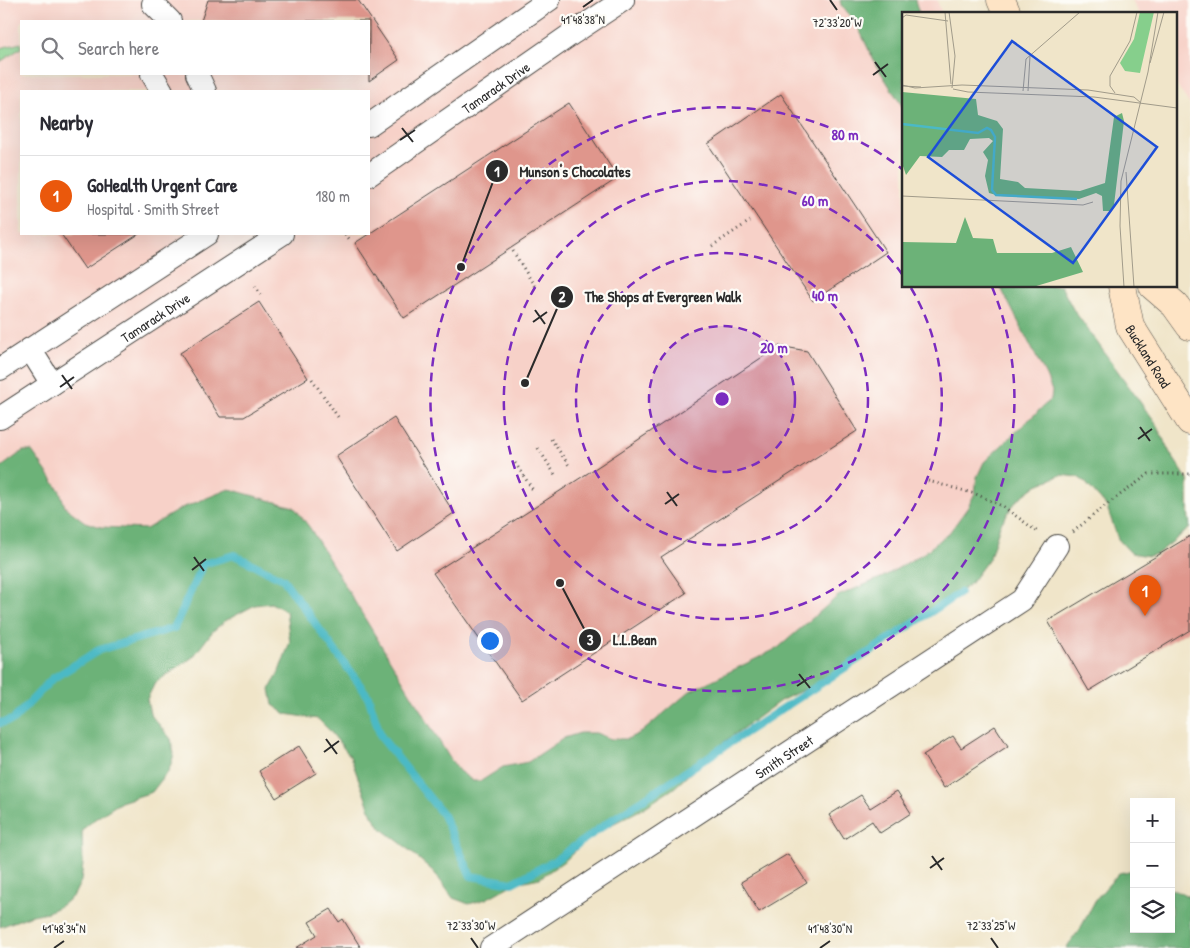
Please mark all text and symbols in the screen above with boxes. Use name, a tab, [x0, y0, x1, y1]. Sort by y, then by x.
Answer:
text: 41°48'38"N	[561, 11, 605, 28]
inset map	[902, 12, 1178, 288]
text: 72°33'20"W	[812, 14, 862, 31]
search box	[20, 20, 370, 75]
icon: search	[38, 34, 66, 62]
text: Search here	[78, 35, 159, 61]
street label: Tamarack Drive	[458, 56, 534, 117]
text: Nearby	[40, 108, 93, 137]
text: 80 m	[832, 124, 858, 145]
callout: Munson's Chocolates	[484, 156, 641, 186]
text: 1	[494, 161, 500, 182]
text: Munson's Chocolates	[519, 161, 631, 182]
text: GoHealth Urgent Care	[87, 172, 238, 198]
text: 1	[53, 185, 59, 207]
text: 180 m	[316, 185, 350, 207]
text: 60 m	[802, 190, 828, 211]
text: Hospital · Smith Street	[87, 198, 219, 220]
callout: The Shops at Evergreen Walk	[550, 282, 751, 312]
text: 40 m	[812, 285, 838, 306]
text: 2	[558, 286, 566, 307]
text: The Shops at Evergreen Walk	[584, 286, 742, 308]
street label: Tamarack Drive	[117, 287, 193, 346]
street label: Buckland Road	[1122, 321, 1176, 391]
text: 20 m	[760, 337, 788, 358]
centre of rings	[713, 390, 731, 408]
pin: 1	[1129, 575, 1161, 616]
callout: L.L.Bean	[578, 625, 667, 655]
your location	[477, 628, 503, 654]
text: 3	[587, 629, 594, 650]
text: L.L.Bean	[613, 629, 657, 650]
street label: Smith Street	[751, 730, 817, 782]
map controls	[1130, 798, 1175, 933]
button: +	[1130, 798, 1175, 843]
button: −	[1130, 843, 1175, 888]
button: layers	[1130, 888, 1175, 933]
text: 72°33'30"W	[447, 917, 496, 934]
text: 72°33'25"W	[967, 917, 1016, 934]
text: 41°48'34"N	[42, 920, 86, 937]
text: 41°48'30"N	[808, 920, 852, 937]

